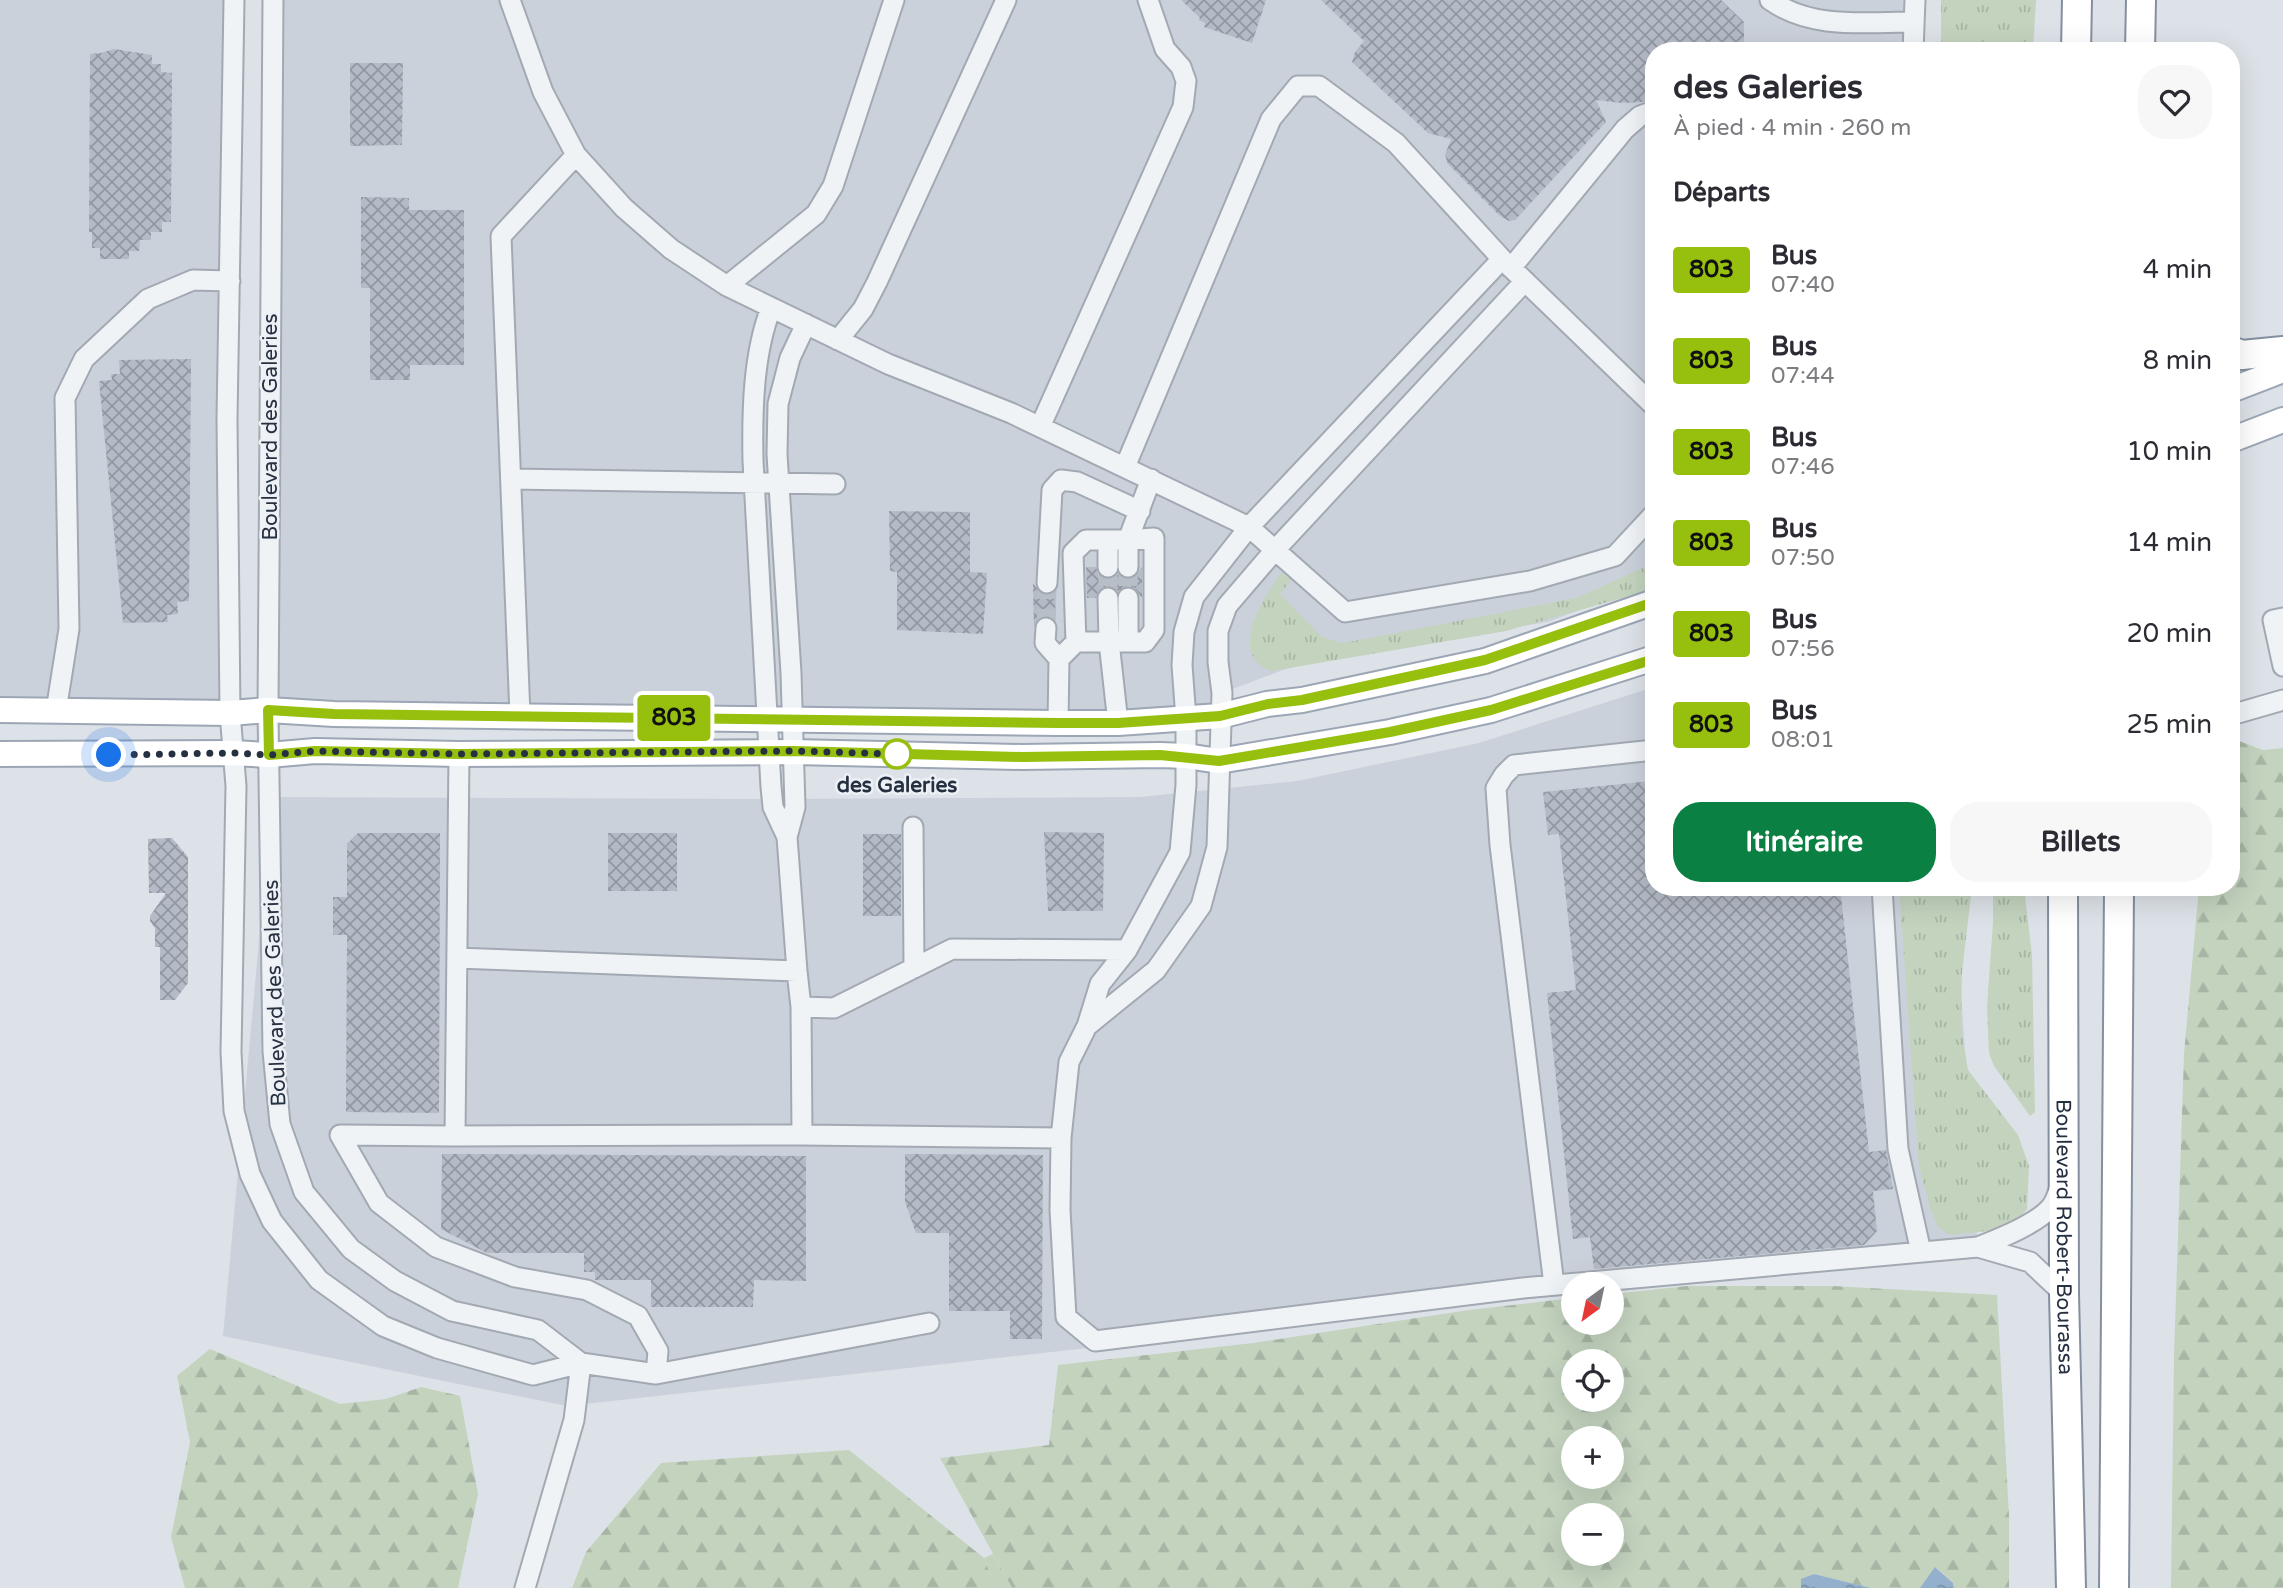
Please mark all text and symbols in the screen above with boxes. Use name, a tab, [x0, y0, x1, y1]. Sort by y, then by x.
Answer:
button: heart	[2138, 65, 2212, 139]
text: des Galeries	[1673, 68, 1863, 107]
text: À pied · 4 min · 260 m	[1673, 114, 1912, 142]
text: Départs	[1673, 177, 1770, 208]
text: Bus	[1771, 240, 1817, 271]
text: 4 min	[2143, 254, 2212, 285]
text: 803	[1689, 255, 1734, 284]
text: 07:40	[1771, 271, 1835, 299]
street label: Boulevard des Galeries	[258, 314, 283, 541]
text: Bus	[1771, 331, 1817, 362]
text: 8 min	[2143, 345, 2212, 376]
text: 803	[1689, 346, 1734, 375]
text: 07:44	[1771, 362, 1835, 390]
text: Bus	[1771, 422, 1817, 453]
text: 10 min	[2126, 436, 2212, 467]
text: 803	[1689, 437, 1734, 466]
text: 07:46	[1771, 453, 1835, 481]
text: Bus	[1771, 513, 1817, 544]
text: 14 min	[2126, 527, 2212, 558]
text: 803	[1689, 528, 1734, 557]
text: 07:50	[1771, 544, 1835, 572]
text: Bus	[1771, 604, 1817, 635]
text: 20 min	[2126, 618, 2212, 649]
text: 803	[1689, 619, 1734, 648]
text: 07:56	[1771, 635, 1835, 663]
line badge: 803	[634, 695, 714, 741]
text: Bus	[1771, 695, 1817, 726]
text: 803	[651, 703, 697, 732]
text: 25 min	[2126, 709, 2212, 740]
text: 803	[1689, 710, 1734, 739]
text: 08:01	[1771, 726, 1835, 754]
your location	[91, 737, 126, 772]
marker: des Galeries	[882, 739, 912, 769]
place label: des Galeries	[837, 773, 957, 798]
button: Itinéraire	[1673, 802, 1936, 882]
button: Billets	[1950, 802, 2212, 882]
street label: Boulevard des Galeries	[259, 879, 291, 1107]
street label: Boulevard Robert-Bourassa	[2051, 1099, 2078, 1375]
north arrow	[1561, 1272, 1624, 1335]
map controls	[1561, 1272, 1624, 1566]
button: locate	[1561, 1349, 1624, 1412]
button: +	[1561, 1426, 1624, 1489]
button: −	[1561, 1503, 1624, 1566]

